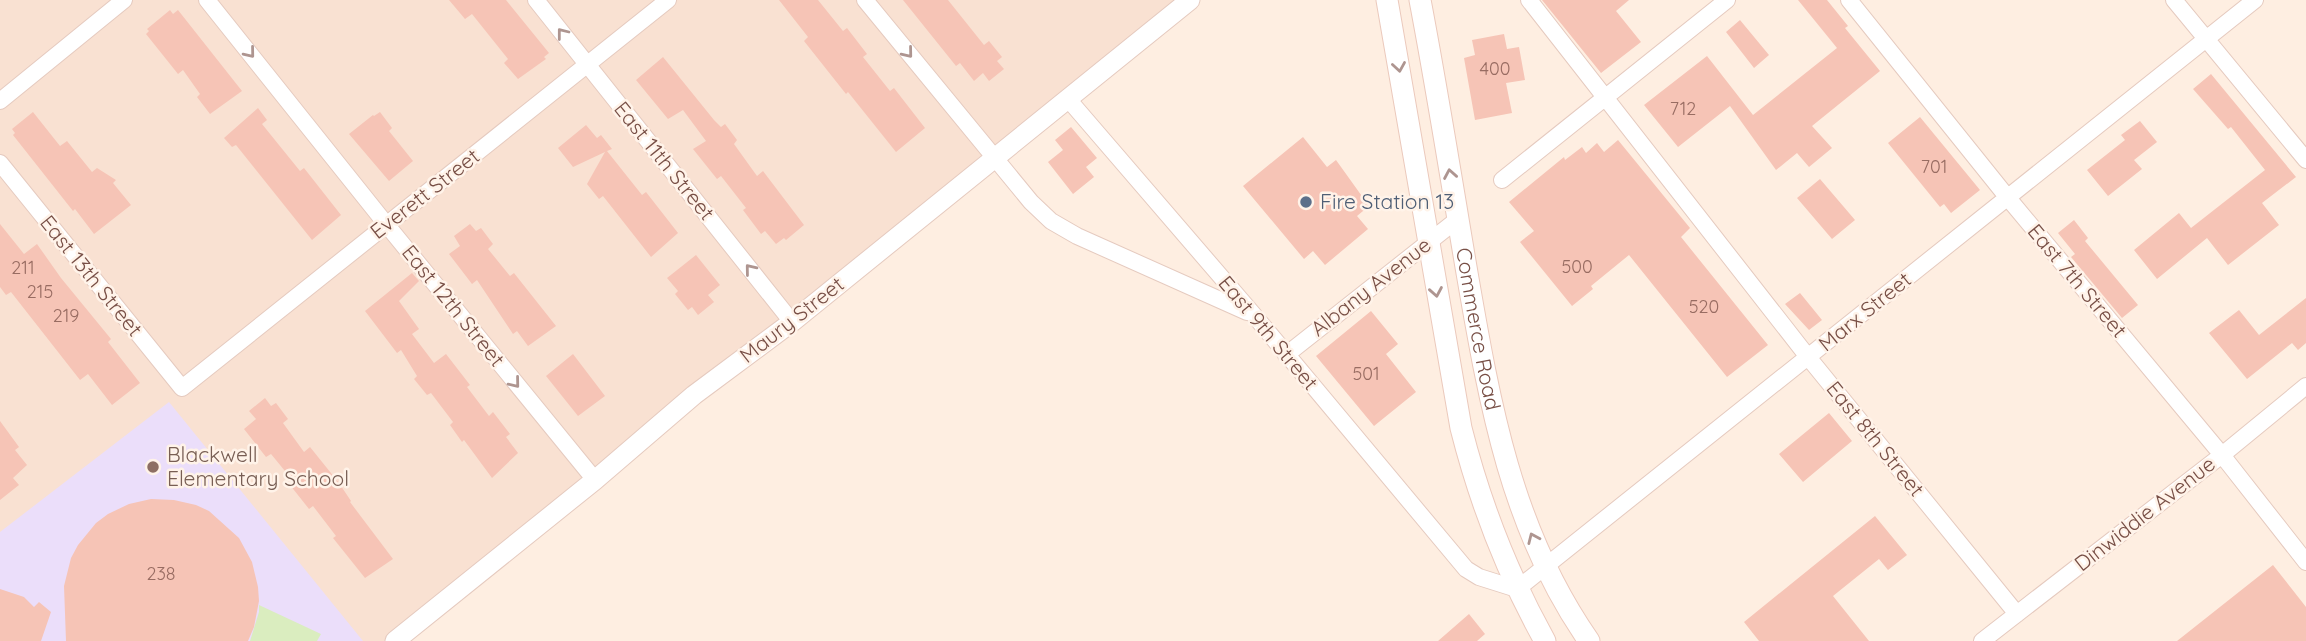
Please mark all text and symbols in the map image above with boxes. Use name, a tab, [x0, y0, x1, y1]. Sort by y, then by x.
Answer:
one-way arrow	[558, 29, 571, 41]
one-way arrow	[900, 45, 913, 57]
one-way arrow	[241, 46, 254, 58]
house number: 400	[1480, 57, 1510, 80]
one-way arrow	[1391, 61, 1406, 73]
street label: East 11th Street	[609, 96, 721, 225]
house number: 712	[1670, 97, 1696, 120]
street label: Everett Street	[365, 143, 484, 244]
house number: 701	[1921, 155, 1947, 178]
one-way arrow	[1443, 168, 1458, 180]
place label: Fire Station 13	[1320, 188, 1454, 214]
marker: Fire Station 13	[1298, 194, 1314, 210]
street label: East 13th Street	[35, 210, 149, 341]
street label: East 7th Street	[2023, 218, 2133, 342]
street label: Albany Avenue	[1305, 231, 1436, 341]
street label: East 12th Street	[397, 239, 511, 371]
street label: Commerce Road	[1451, 246, 1507, 413]
house number: 500	[1561, 255, 1593, 278]
house number: 211	[11, 256, 35, 279]
one-way arrow	[745, 264, 758, 277]
street label: Marx Street	[1813, 266, 1916, 356]
street label: Maury Street	[734, 270, 849, 368]
street label: East 9th Street	[1213, 270, 1324, 395]
house number: 215	[27, 280, 53, 303]
one-way arrow	[1428, 286, 1443, 297]
house number: 520	[1689, 295, 1719, 318]
house number: 219	[53, 304, 79, 327]
house number: 501	[1352, 362, 1380, 385]
street label: East 8th Street	[1821, 375, 1930, 501]
one-way arrow	[507, 376, 520, 388]
place label: Blackwell Elementary School	[167, 441, 349, 491]
street label: Dinwiddie Avenue	[2069, 450, 2220, 576]
marker: Blackwell Elementary School	[145, 459, 161, 475]
one-way arrow	[1527, 533, 1541, 546]
house number: 238	[146, 562, 176, 585]

